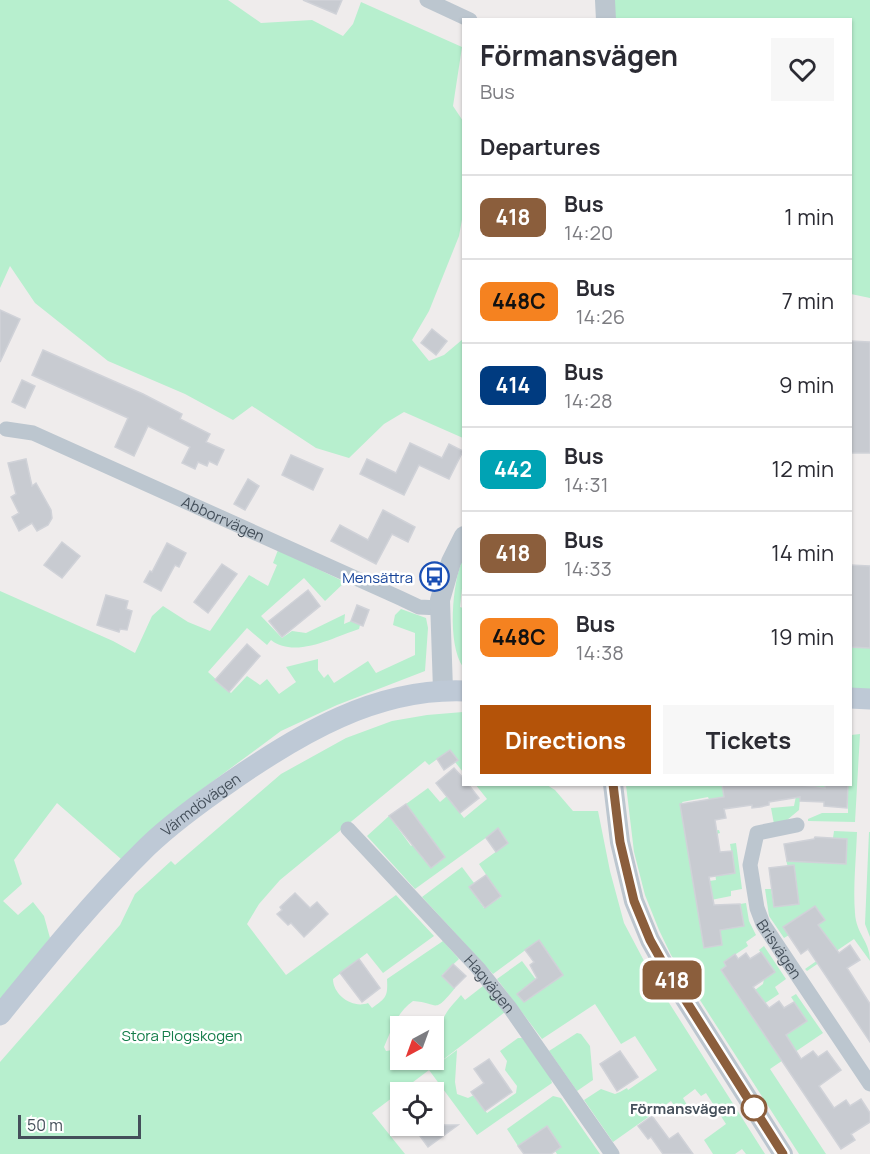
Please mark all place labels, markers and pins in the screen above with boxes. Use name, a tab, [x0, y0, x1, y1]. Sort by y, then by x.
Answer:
bus stop icon: Mensättra	[418, 561, 450, 593]
place label: Mensättra	[342, 567, 413, 588]
marker: Förmansvägen	[741, 1095, 767, 1121]
place label: Förmansvägen	[630, 1098, 736, 1119]

